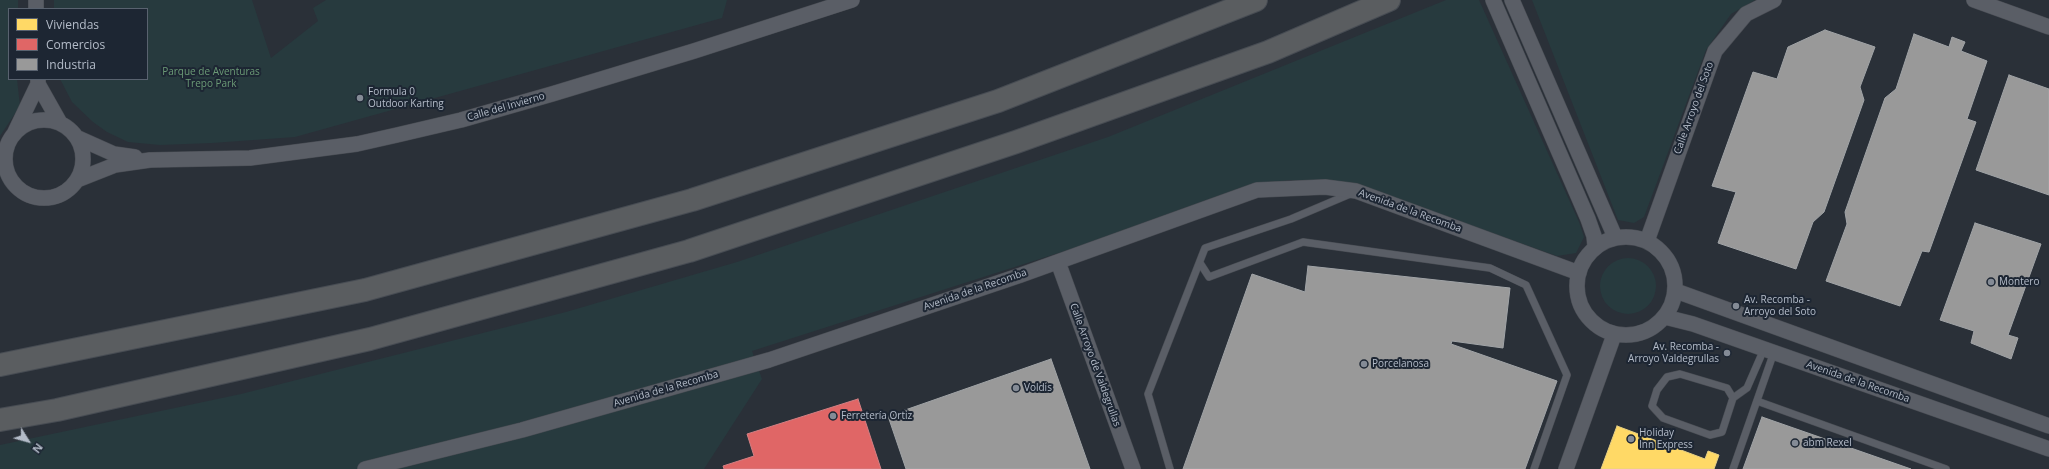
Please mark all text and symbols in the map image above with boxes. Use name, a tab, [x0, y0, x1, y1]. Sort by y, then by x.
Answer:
legend	[8, 8, 148, 80]
text: Viviendas	[46, 16, 99, 33]
text: Comercios	[46, 36, 105, 53]
text: Industria	[46, 56, 96, 73]
street label: Calle Arroyo del Soto	[1672, 60, 1716, 156]
park label: Parque de Aventuras Trepo Park	[162, 66, 260, 90]
place label: Formula 0 Outdoor Karting	[368, 86, 444, 110]
street label: Calle del Invierno	[466, 90, 546, 124]
marker: Formula 0 Outdoor Karting	[355, 93, 365, 103]
street label: Avenida de la Recomba	[1357, 187, 1463, 235]
street label: Avenida de la Recomba	[922, 267, 1028, 313]
place label: Montero	[1999, 276, 2039, 288]
marker: Montero	[1986, 277, 1996, 287]
place label: Av. Recomba - Arroyo del Soto	[1744, 294, 1816, 318]
marker: Av. Recomba - Arroyo del Soto	[1731, 301, 1741, 311]
street label: Calle Arroyo de Valdegrullas	[1067, 302, 1123, 428]
place label: Av. Recomba - Arroyo Valdegrullas	[1628, 341, 1719, 364]
marker: Av. Recomba - Arroyo Valdegrullas	[1722, 348, 1732, 358]
place label: Porcelanosa	[1372, 358, 1429, 370]
marker: Porcelanosa	[1359, 359, 1369, 369]
street label: Avenida de la Recomba	[1805, 359, 1911, 405]
street label: Avenida de la Recomba	[612, 368, 720, 410]
place label: Voldis	[1024, 382, 1052, 394]
marker: Voldis	[1011, 383, 1021, 393]
place label: Ferretería Ortiz	[841, 410, 912, 422]
marker: Ferretería Ortiz	[828, 411, 838, 421]
north arrow	[8, 421, 48, 461]
place label: Holiday Inn Express	[1639, 427, 1693, 450]
marker: Holiday Inn Express	[1626, 434, 1636, 444]
place label: abm Rexel	[1803, 437, 1852, 449]
marker: abm Rexel	[1790, 438, 1800, 448]
text: N	[29, 440, 47, 457]

